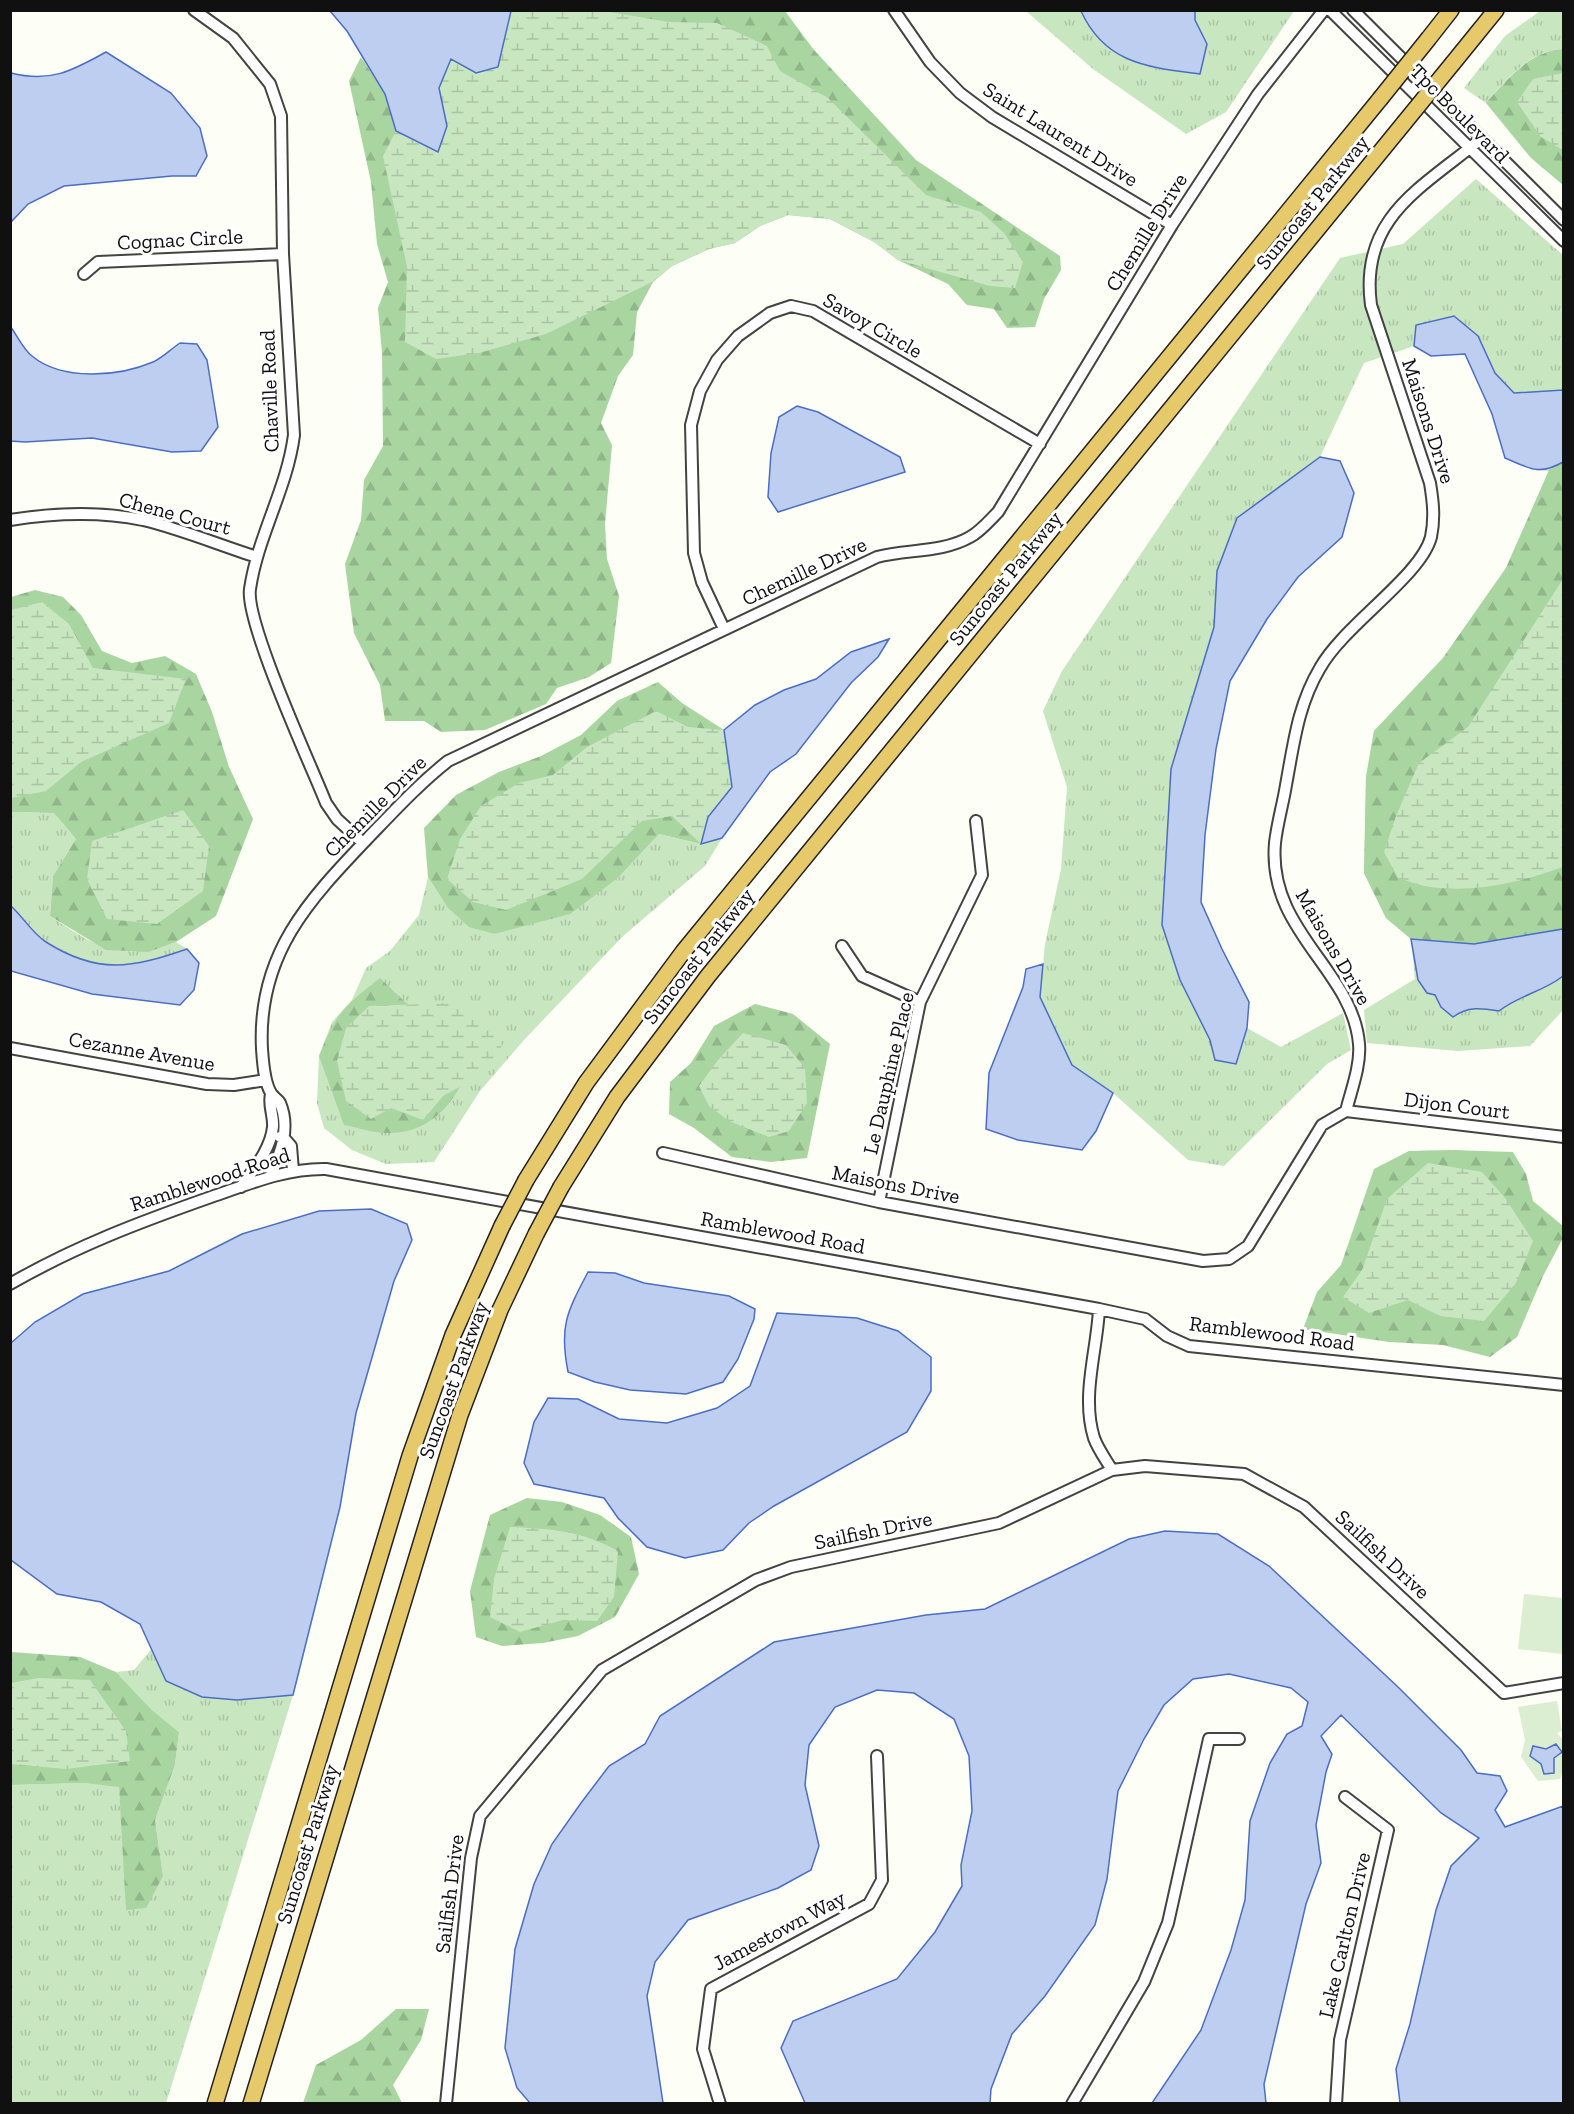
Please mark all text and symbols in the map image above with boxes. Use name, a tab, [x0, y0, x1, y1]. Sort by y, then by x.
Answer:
street label: Tpc Boulevard	[1405, 58, 1515, 168]
street label: Saint Laurent Drive	[979, 76, 1143, 192]
street label: Suncoast Parkway	[1250, 130, 1374, 274]
street label: Chemille Drive	[1100, 168, 1192, 296]
street label: Cognac Circle	[116, 223, 244, 255]
street label: Savoy Circle	[819, 287, 927, 363]
street label: Chaville Road	[254, 329, 284, 453]
street label: Maisons Drive	[1397, 355, 1461, 487]
street label: Chene Court	[116, 486, 234, 540]
street label: Suncoast Parkway	[943, 506, 1067, 650]
street label: Chemille Drive	[738, 531, 870, 611]
street label: Chemille Drive	[319, 750, 431, 862]
street label: Suncoast Parkway	[637, 883, 759, 1029]
street label: Maisons Drive	[1291, 885, 1377, 1010]
street label: Le Dauphine Place	[857, 989, 919, 1157]
street label: Cezanne Avenue	[67, 1026, 217, 1076]
street label: Dijon Court	[1403, 1086, 1511, 1125]
street label: Ramblewood Road	[127, 1141, 294, 1217]
street label: Maisons Drive	[830, 1159, 962, 1209]
street label: Ramblewood Road	[699, 1205, 868, 1259]
street label: Suncoast Parkway	[413, 1298, 493, 1462]
street label: Ramblewood Road	[1188, 1310, 1357, 1356]
street label: Sailfish Drive	[1331, 1504, 1435, 1604]
street label: Sailfish Drive	[812, 1505, 934, 1555]
street label: Suncoast Parkway	[271, 1761, 343, 1927]
street label: Sailfish Drive	[429, 1833, 469, 1955]
street label: Lake Carlton Drive	[1313, 1849, 1375, 2020]
street label: Jamestown Way	[709, 1885, 850, 1975]

